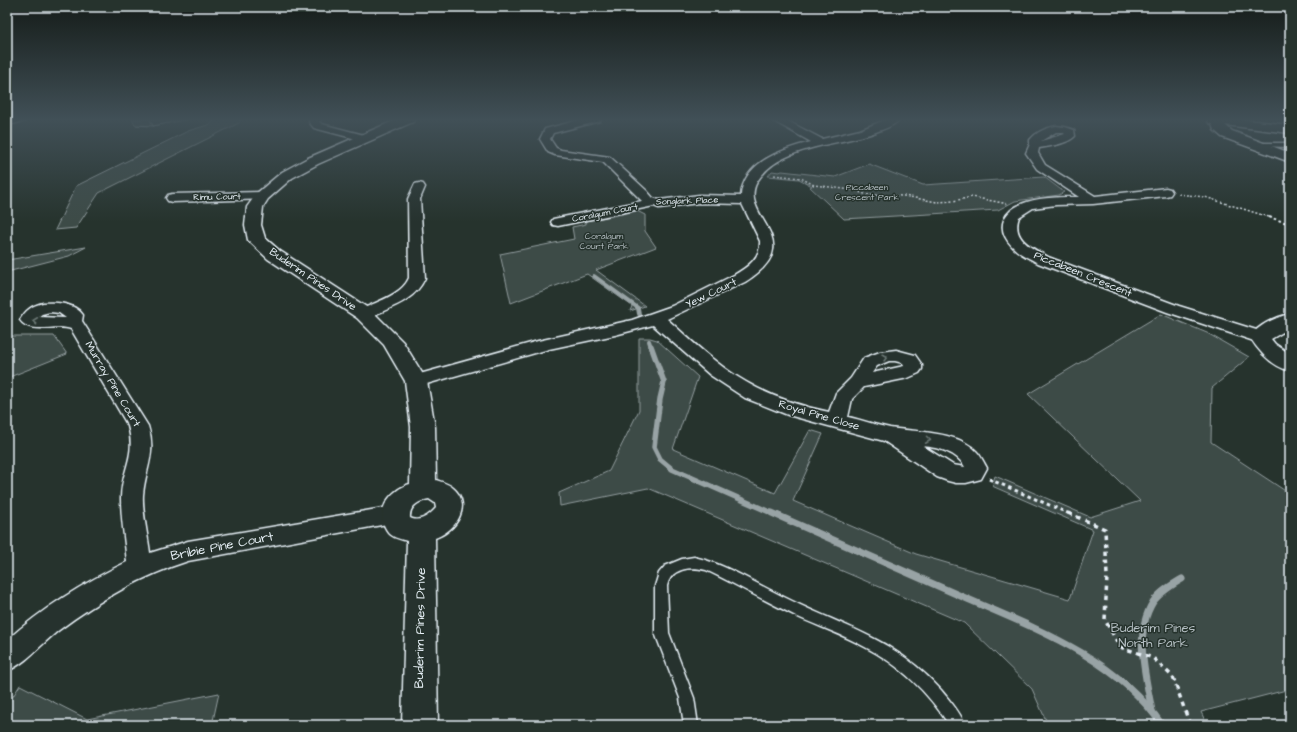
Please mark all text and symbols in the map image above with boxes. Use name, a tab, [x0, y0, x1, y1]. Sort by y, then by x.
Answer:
park label: Piccabeen Crescent Park	[835, 181, 899, 204]
street label: Rimu Court	[193, 190, 241, 204]
street label: Songlark Place	[656, 193, 719, 209]
street label: Coralgum Court	[571, 200, 639, 226]
park label: Coralgum Court Park	[579, 230, 629, 253]
street label: Buderim Pines Drive	[266, 244, 360, 314]
street label: Piccabeen Crescent	[1032, 247, 1135, 301]
street label: Yew Court	[683, 274, 740, 312]
one-way arrow	[32, 317, 39, 326]
street label: Murray Pine Court	[81, 338, 145, 431]
one-way arrow	[881, 353, 888, 362]
street label: Royal Pine Close	[777, 396, 861, 435]
one-way arrow	[925, 435, 931, 444]
street label: Bribie Pine Court	[169, 527, 276, 565]
street label: Buderim Pines Drive	[410, 567, 430, 689]
park label: Buderim Pines North Park	[1111, 619, 1196, 652]

